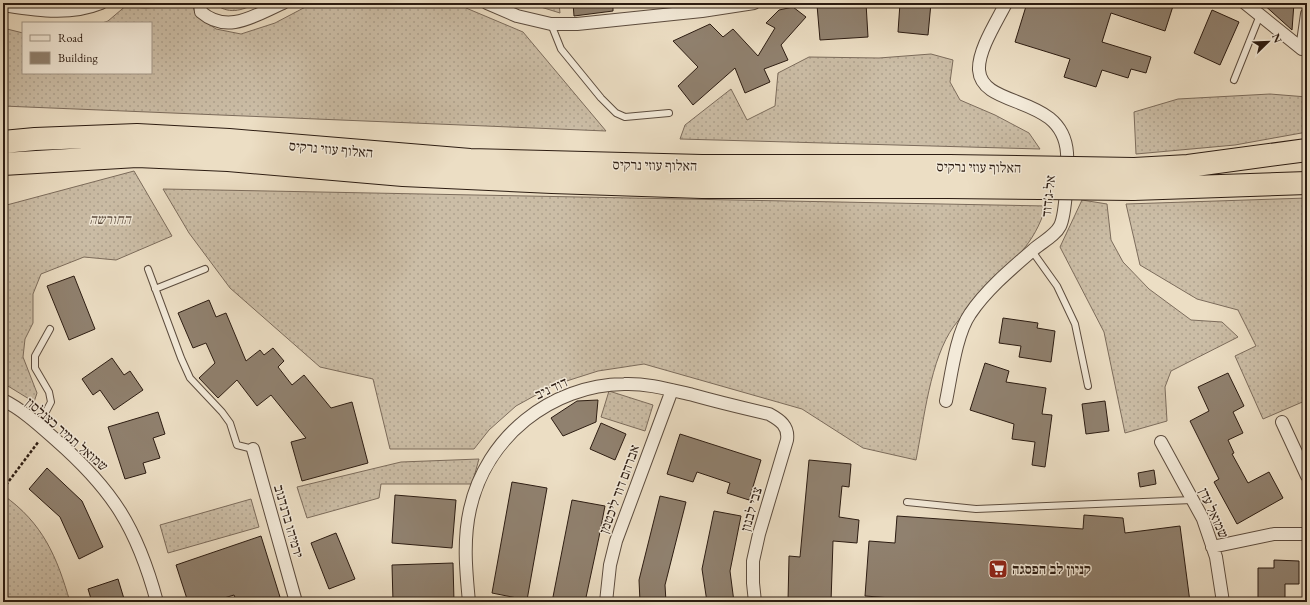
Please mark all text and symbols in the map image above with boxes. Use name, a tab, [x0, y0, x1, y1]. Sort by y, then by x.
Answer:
legend	[22, 22, 152, 74]
north arrow	[1248, 22, 1288, 62]
text: Road	[58, 30, 84, 46]
text: N	[1269, 31, 1285, 45]
text: Building	[58, 50, 99, 66]
street label: האלוף עוזי נרקיס	[288, 136, 374, 162]
street label: האלוף עוזי נרקיס	[613, 155, 697, 175]
street label: האלוף עוזי נרקיס	[937, 157, 1021, 177]
street label: אל-ג'דוד	[1037, 174, 1059, 218]
park label: החורשה	[89, 210, 132, 228]
street label: דוד ניב	[532, 373, 570, 403]
street label: שמואל תמיר כצנלסון	[22, 393, 112, 475]
street label: אברהם דוד ליכטמן	[595, 442, 643, 536]
street label: ירמיהו ברנדנוב	[270, 482, 308, 560]
street label: צבי לבנון	[736, 484, 766, 533]
street label: שמואל עדן	[1195, 485, 1233, 541]
supermarket icon: קניון לב הפסגה	[987, 558, 1009, 580]
place label: קניון לב הפסגה	[1012, 560, 1091, 578]

